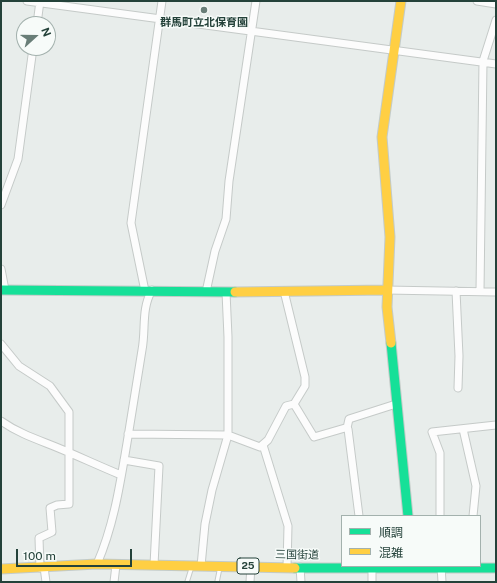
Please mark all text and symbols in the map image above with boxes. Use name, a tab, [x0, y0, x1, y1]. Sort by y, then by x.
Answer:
marker: 群馬町立北保育園	[199, 5, 209, 15]
north arrow	[16, 16, 56, 56]
place label: 群馬町立北保育園	[160, 16, 248, 30]
text: N	[39, 26, 53, 38]
legend	[341, 515, 481, 567]
text: 順調	[379, 526, 403, 540]
scale bar	[18, 541, 134, 567]
text: 混雑	[379, 546, 403, 560]
street label: 三国街道	[275, 548, 319, 562]
text: 100 m	[23, 549, 56, 563]
road number: 25	[237, 558, 259, 574]

